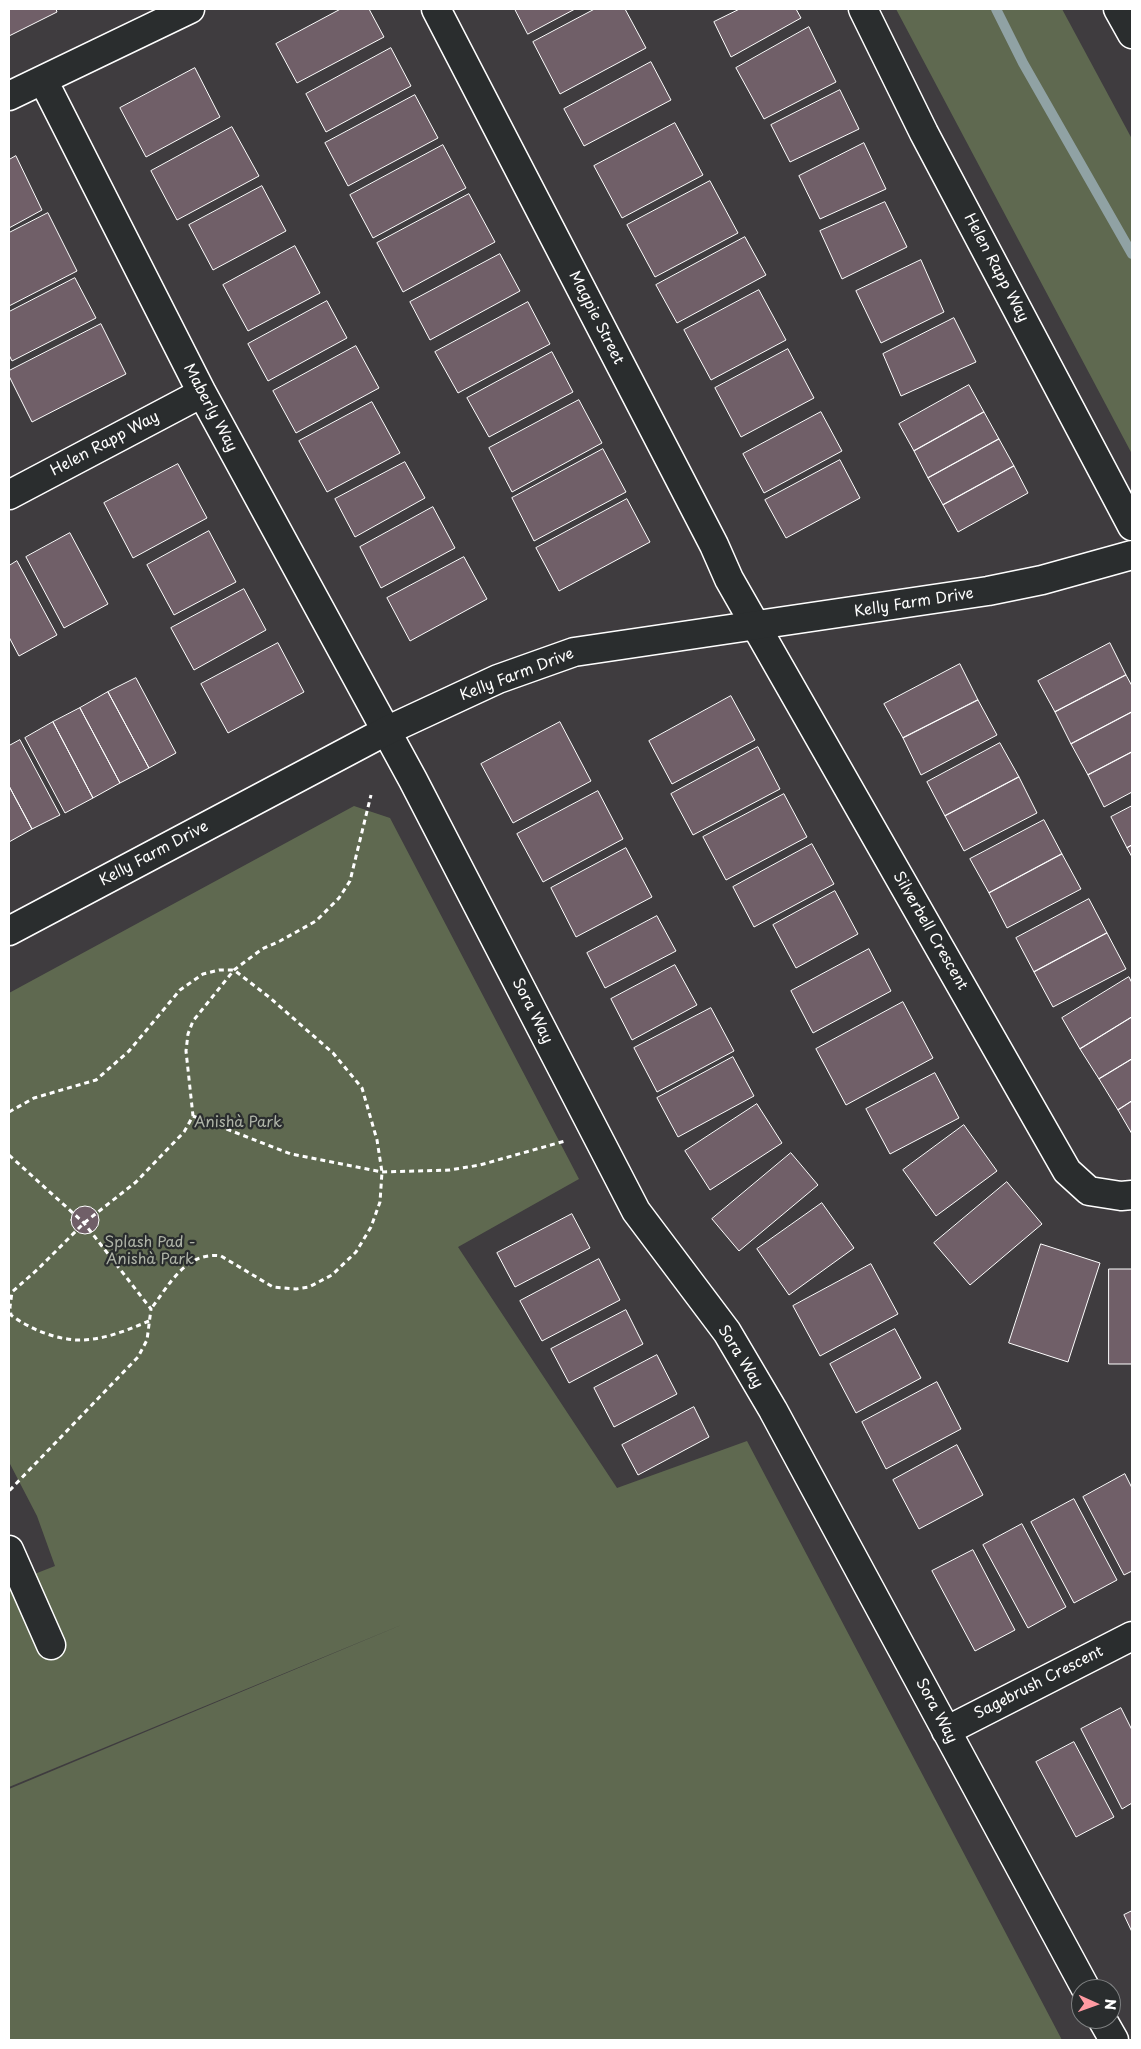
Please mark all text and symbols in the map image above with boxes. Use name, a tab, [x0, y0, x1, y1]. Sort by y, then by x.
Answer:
street label: Helen Rapp Way	[960, 211, 1032, 325]
street label: Magpie Street	[565, 268, 627, 368]
street label: Maberly Way	[179, 361, 241, 455]
street label: Helen Rapp Way	[48, 408, 162, 480]
street label: Kelly Farm Drive	[853, 585, 975, 621]
street label: Kelly Farm Drive	[457, 645, 577, 705]
street label: Kelly Farm Drive	[97, 818, 211, 890]
street label: Silverbell Crescent	[889, 868, 971, 994]
street label: Sora Way	[508, 975, 556, 1047]
park label: Anishà Park	[194, 1114, 282, 1132]
park label: Splash Pad - Anishà Park	[104, 1234, 196, 1269]
street label: Sora Way	[714, 1322, 766, 1392]
street label: Sagebrush Crescent	[972, 1643, 1106, 1723]
street label: Sora Way	[911, 1675, 961, 1747]
north arrow	[1071, 1979, 1121, 2029]
text: N	[1100, 1999, 1121, 2010]

